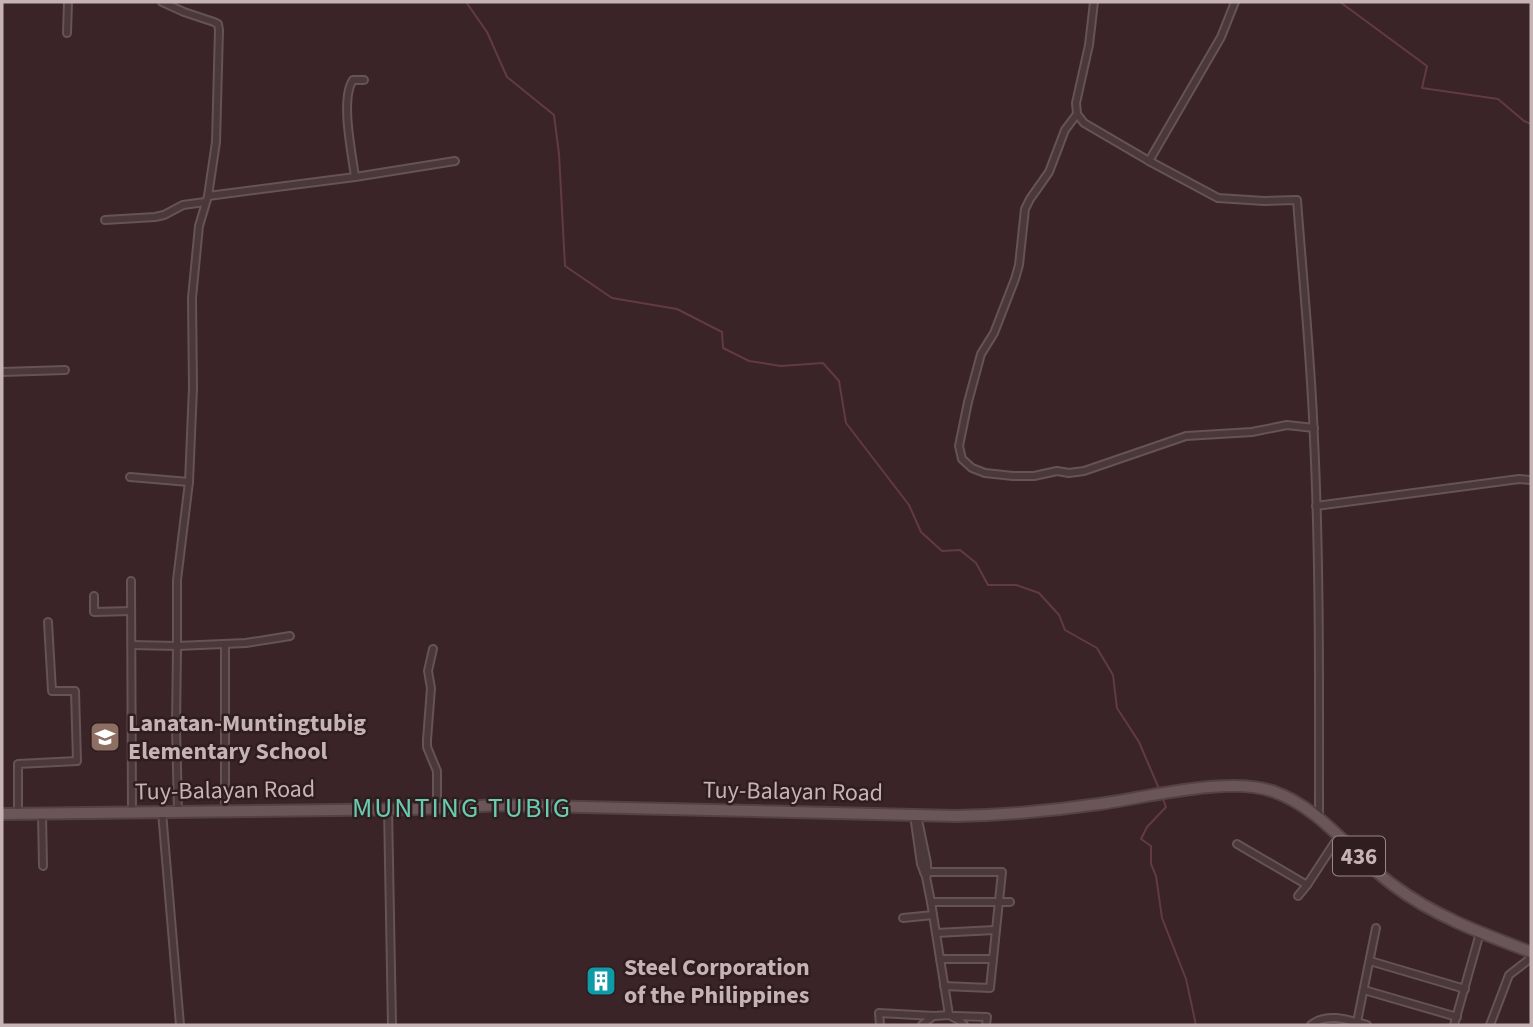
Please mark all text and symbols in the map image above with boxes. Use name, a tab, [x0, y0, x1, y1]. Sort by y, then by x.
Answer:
place label: Lanatan-Muntingtubig Elementary School	[128, 706, 366, 769]
school or university icon: Lanatan-Muntingtubig Elementary School	[88, 720, 122, 754]
street label: Tuy-Balayan Road	[135, 771, 315, 810]
street label: Tuy-Balayan Road	[703, 772, 883, 811]
district label: MUNTING TUBIG	[352, 788, 572, 828]
road number: 436	[1333, 836, 1385, 876]
place label: Steel Corporation of the Philippines	[624, 950, 810, 1013]
building icon: Steel Corporation of the Philippines	[584, 964, 618, 998]

